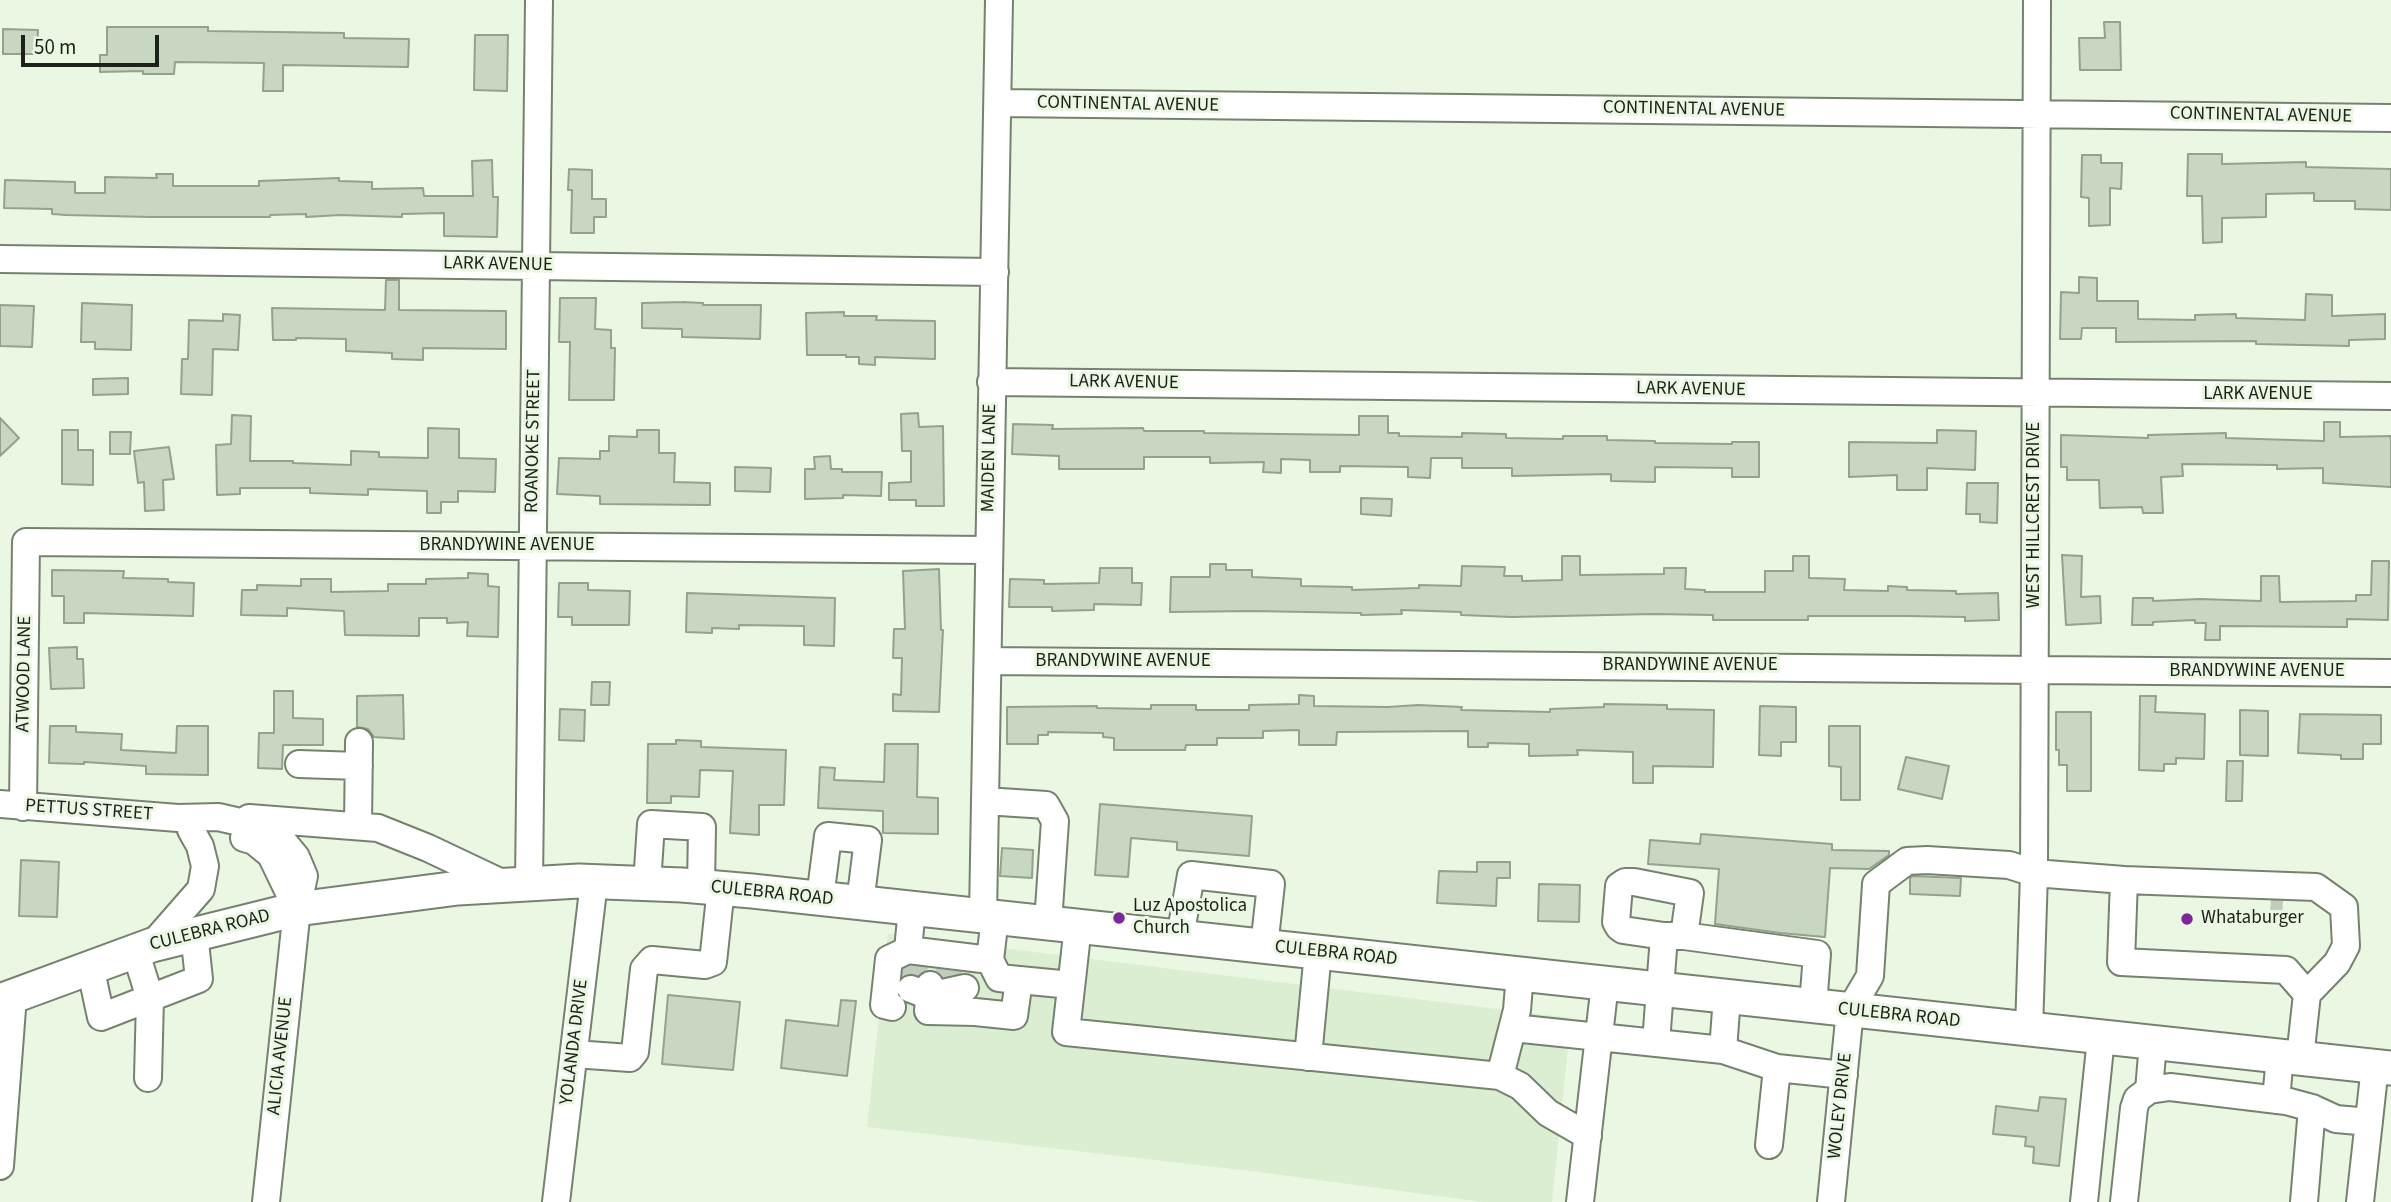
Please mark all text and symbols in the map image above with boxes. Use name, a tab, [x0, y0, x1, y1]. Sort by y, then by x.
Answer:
scale bar	[24, 21, 163, 65]
text: 50 m	[34, 32, 76, 62]
street label: CONTINENTAL AVENUE	[1037, 92, 1219, 118]
street label: CONTINENTAL AVENUE	[1603, 97, 1785, 123]
street label: CONTINENTAL AVENUE	[2170, 103, 2352, 129]
street label: LARK AVENUE	[443, 253, 553, 277]
street label: ROANOKE STREET	[521, 369, 547, 513]
street label: LARK AVENUE	[1069, 371, 1179, 395]
street label: LARK AVENUE	[1636, 378, 1746, 402]
street label: LARK AVENUE	[2203, 384, 2313, 406]
street label: MAIDEN LANE	[978, 403, 1002, 513]
street label: WEST HILLCREST DRIVE	[2024, 422, 2046, 608]
street label: BRANDYWINE AVENUE	[419, 535, 595, 557]
street label: ATWOOD LANE	[13, 615, 37, 733]
street label: BRANDYWINE AVENUE	[1035, 651, 1211, 673]
street label: BRANDYWINE AVENUE	[1602, 655, 1778, 677]
street label: BRANDYWINE AVENUE	[2169, 661, 2345, 683]
street label: PETTUS STREET	[24, 795, 154, 827]
street label: CULEBRA ROAD	[709, 876, 835, 912]
place label: Luz Apostolica Church	[1133, 896, 1247, 940]
street label: CULEBRA ROAD	[147, 905, 273, 957]
place label: Whataburger	[2201, 908, 2304, 930]
marker: Luz Apostolica Church	[1111, 910, 1127, 926]
marker: Whataburger	[2179, 911, 2195, 927]
street label: CULEBRA ROAD	[1273, 936, 1399, 972]
street label: YOLANDA DRIVE	[556, 978, 594, 1106]
street label: ALICIA AVENUE	[263, 996, 299, 1116]
street label: CULEBRA ROAD	[1836, 998, 1962, 1034]
street label: WOLEY DRIVE	[1824, 1052, 1858, 1160]

